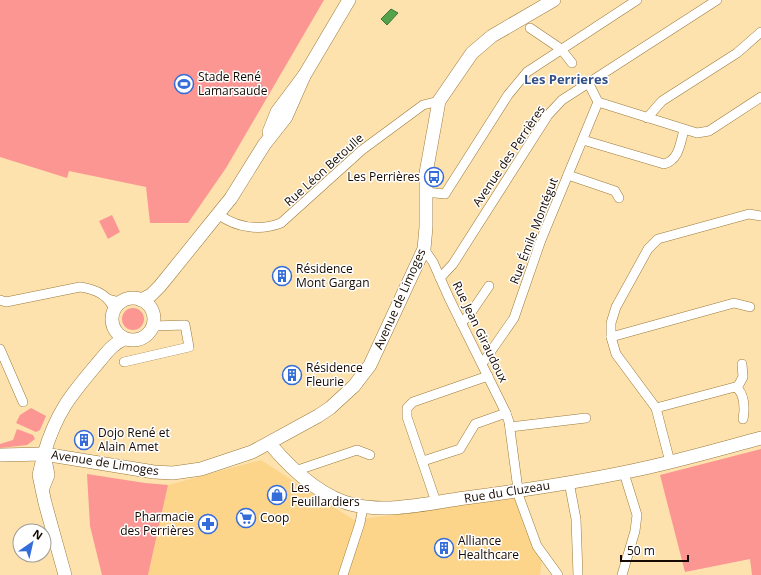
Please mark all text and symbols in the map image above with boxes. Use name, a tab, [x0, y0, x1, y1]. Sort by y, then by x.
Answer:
place label: Stade René Lamarsaude	[198, 68, 268, 99]
district label: Les Perrieres	[524, 70, 608, 88]
sports icon: Stade René Lamarsaude	[173, 73, 195, 95]
street label: Avenue des Perrières	[468, 102, 549, 210]
street label: Rue Léon Betoulle	[280, 129, 367, 210]
bus stop icon: Les Perrières	[423, 166, 445, 188]
place label: Les Perrières	[347, 168, 420, 185]
street label: Rue Émile Montégut	[505, 175, 562, 287]
street label: Avenue de Limoges	[370, 245, 430, 352]
place label: Résidence Mont Gargan	[296, 260, 370, 291]
building icon: Résidence Mont Gargan	[271, 265, 293, 287]
street label: Rue Jean Giraudoux	[449, 278, 513, 386]
place label: Résidence Fleurie	[306, 359, 363, 390]
building icon: Résidence Fleurie	[281, 364, 303, 386]
place label: Dojo René et Alain Amet	[98, 424, 170, 455]
building icon: Dojo René et Alain Amet	[73, 429, 95, 451]
street label: Avenue de Limoges	[50, 446, 160, 479]
street label: Rue du Cluzeau	[463, 476, 551, 507]
place label: Les Feuillardiers	[291, 479, 360, 510]
shop icon: Les Feuillardiers	[266, 484, 288, 506]
supermarket icon: Coop	[235, 507, 257, 529]
place label: Pharmacie des Perrières	[120, 508, 194, 539]
place label: Coop	[260, 509, 289, 526]
pharmacy icon: Pharmacie des Perrières	[197, 513, 219, 535]
north arrow	[12, 523, 52, 563]
text: N	[30, 526, 46, 543]
place label: Alliance Healthcare	[458, 532, 519, 563]
building icon: Alliance Healthcare	[433, 537, 455, 559]
scale bar	[621, 537, 688, 563]
text: 50 m	[627, 542, 655, 559]

